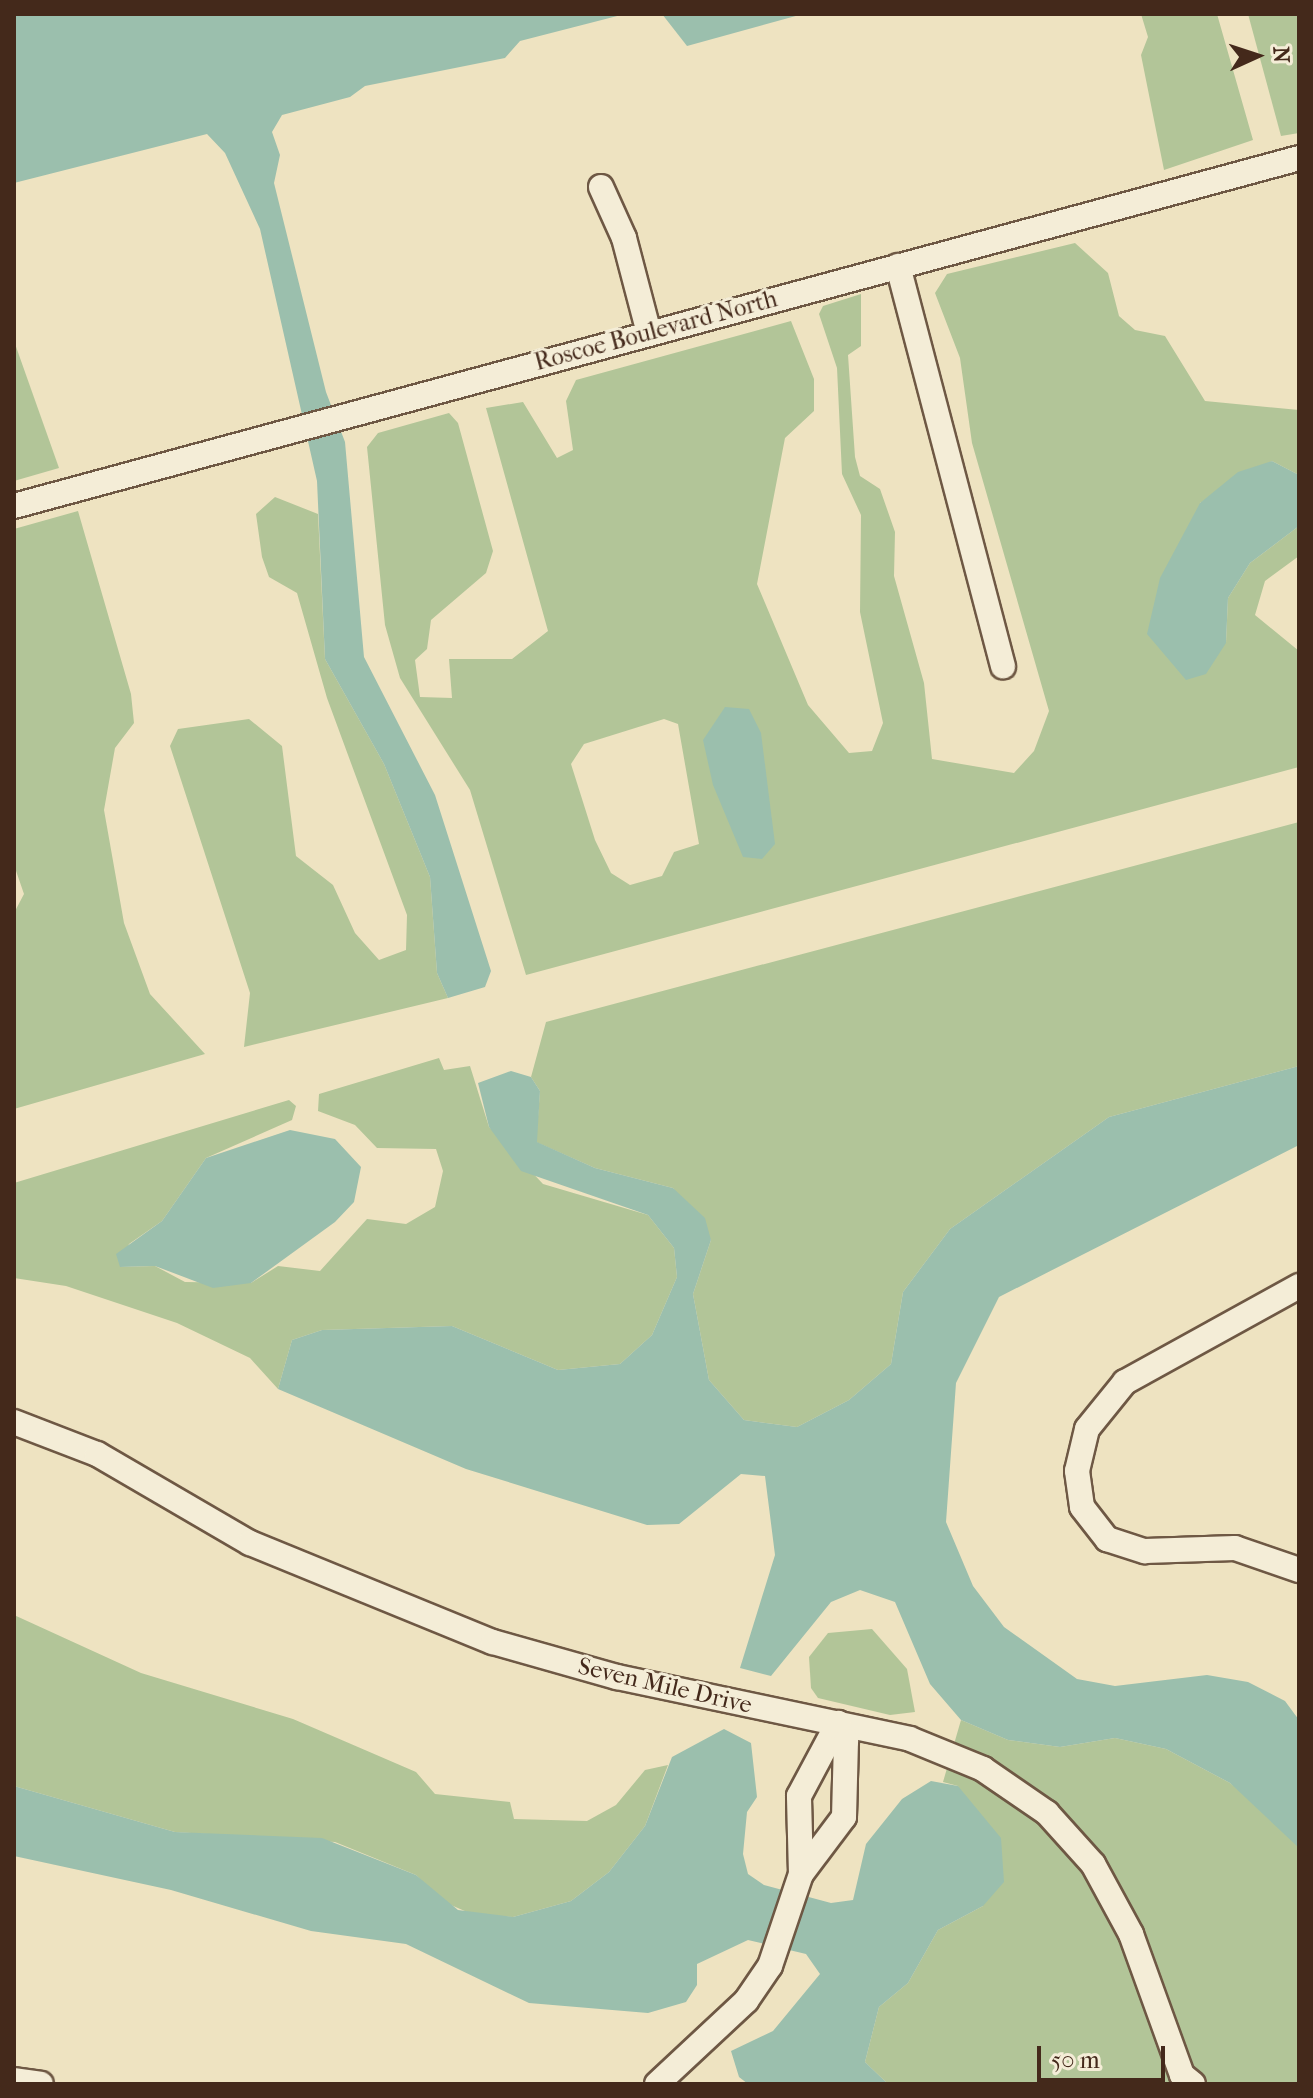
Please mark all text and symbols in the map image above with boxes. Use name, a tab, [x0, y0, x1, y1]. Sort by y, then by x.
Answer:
north arrow	[1217, 16, 1297, 96]
text: N	[1268, 46, 1294, 64]
street label: Roscoe Boulevard North	[531, 285, 781, 377]
street label: Seven Mile Drive	[575, 1652, 755, 1720]
scale bar	[1041, 2030, 1169, 2080]
text: 50 m	[1051, 2046, 1100, 2074]

